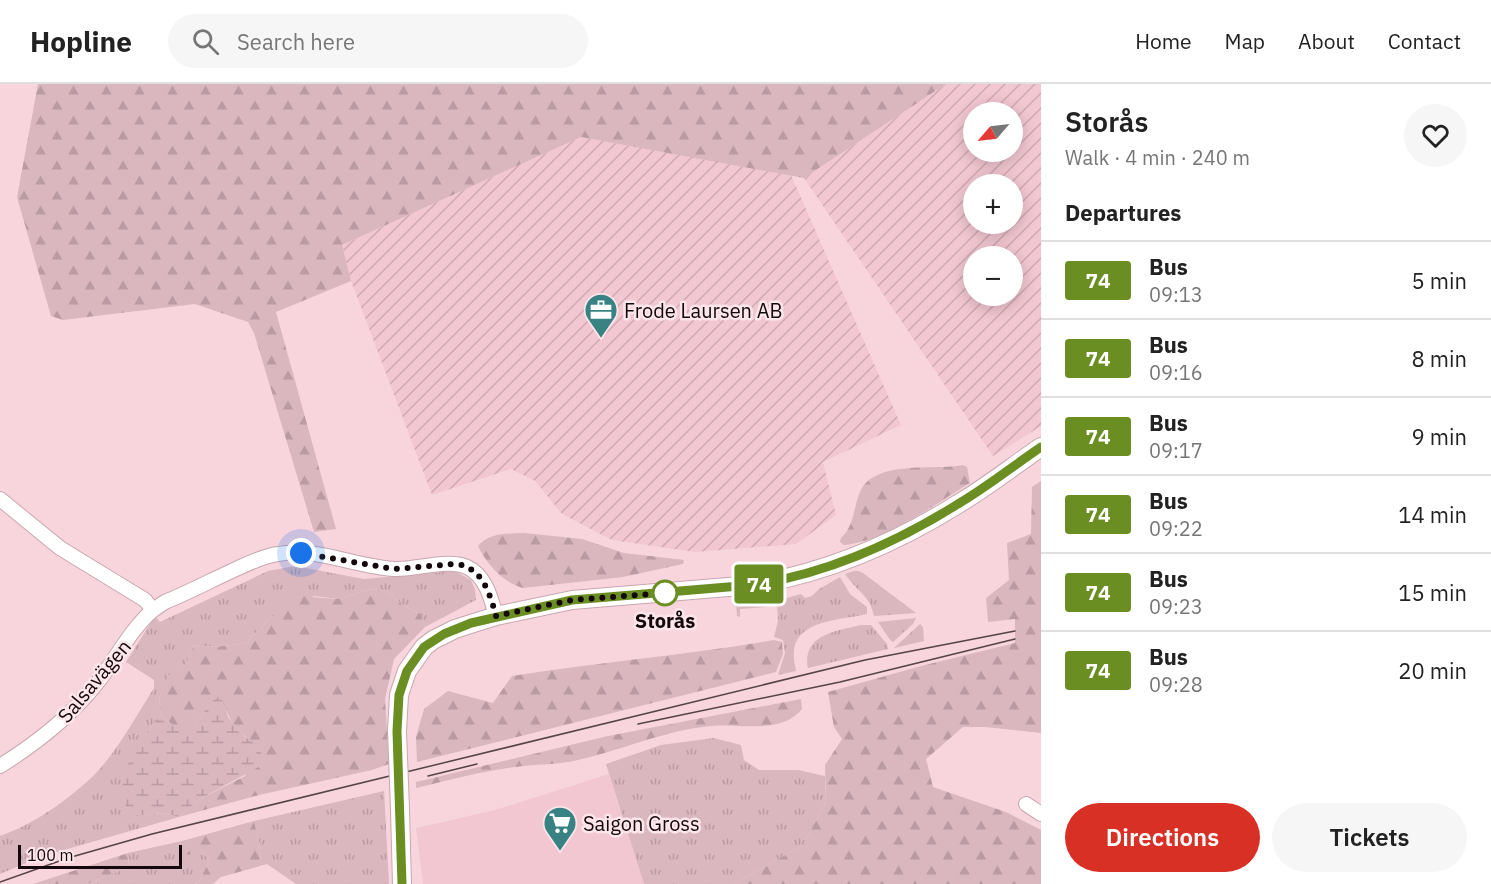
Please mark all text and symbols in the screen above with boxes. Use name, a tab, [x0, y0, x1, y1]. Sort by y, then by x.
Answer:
search box	[168, 14, 588, 68]
text: Hopline	[30, 23, 132, 60]
icon: search	[189, 25, 222, 58]
text: Search here	[237, 27, 355, 56]
text: Home	[1135, 27, 1192, 55]
text: Map	[1225, 27, 1265, 55]
text: About	[1298, 27, 1355, 55]
text: Contact	[1388, 27, 1461, 55]
north arrow	[963, 102, 1023, 162]
map controls	[963, 102, 1023, 306]
text: Storås	[1065, 103, 1148, 140]
button: heart	[1404, 104, 1467, 167]
text: Walk · 4 min · 240 m	[1065, 144, 1250, 171]
button: +	[963, 174, 1023, 234]
text: Departures	[1065, 198, 1181, 227]
button: −	[963, 246, 1023, 306]
text: Bus	[1149, 252, 1188, 281]
text: 74	[1085, 266, 1111, 294]
text: 5 min	[1411, 266, 1467, 295]
text: 09:13	[1149, 281, 1203, 308]
office icon: Frode Laursen AB	[583, 292, 619, 339]
place label: Frode Laursen AB	[624, 297, 783, 324]
text: Bus	[1149, 330, 1188, 359]
text: 74	[1085, 344, 1111, 372]
text: 8 min	[1411, 344, 1467, 373]
text: 09:16	[1149, 359, 1203, 386]
text: Bus	[1149, 408, 1188, 437]
text: 74	[1085, 422, 1111, 450]
text: 9 min	[1411, 422, 1467, 451]
text: 09:17	[1149, 437, 1203, 464]
text: Bus	[1149, 486, 1188, 515]
text: 74	[1085, 500, 1111, 528]
text: 14 min	[1398, 500, 1467, 529]
text: 09:22	[1149, 515, 1203, 542]
your location	[286, 538, 316, 568]
line badge: 74	[732, 564, 786, 604]
text: Bus	[1149, 564, 1188, 593]
text: 74	[746, 570, 772, 598]
text: 74	[1085, 578, 1111, 606]
text: 15 min	[1398, 578, 1467, 607]
marker: Storås	[652, 580, 678, 606]
text: 09:23	[1149, 593, 1203, 620]
place label: Storås	[635, 607, 695, 634]
street label: Salsavägen	[51, 634, 137, 728]
text: Bus	[1149, 642, 1188, 671]
text: 74	[1085, 656, 1111, 684]
text: 20 min	[1398, 656, 1467, 685]
text: 09:28	[1149, 671, 1203, 698]
button: Directions	[1065, 803, 1260, 872]
button: Tickets	[1272, 803, 1467, 872]
supermarket icon: Saigon Gross	[542, 805, 578, 852]
place label: Saigon Gross	[583, 810, 700, 837]
scale bar	[18, 842, 182, 870]
text: 100 m	[27, 845, 74, 865]

